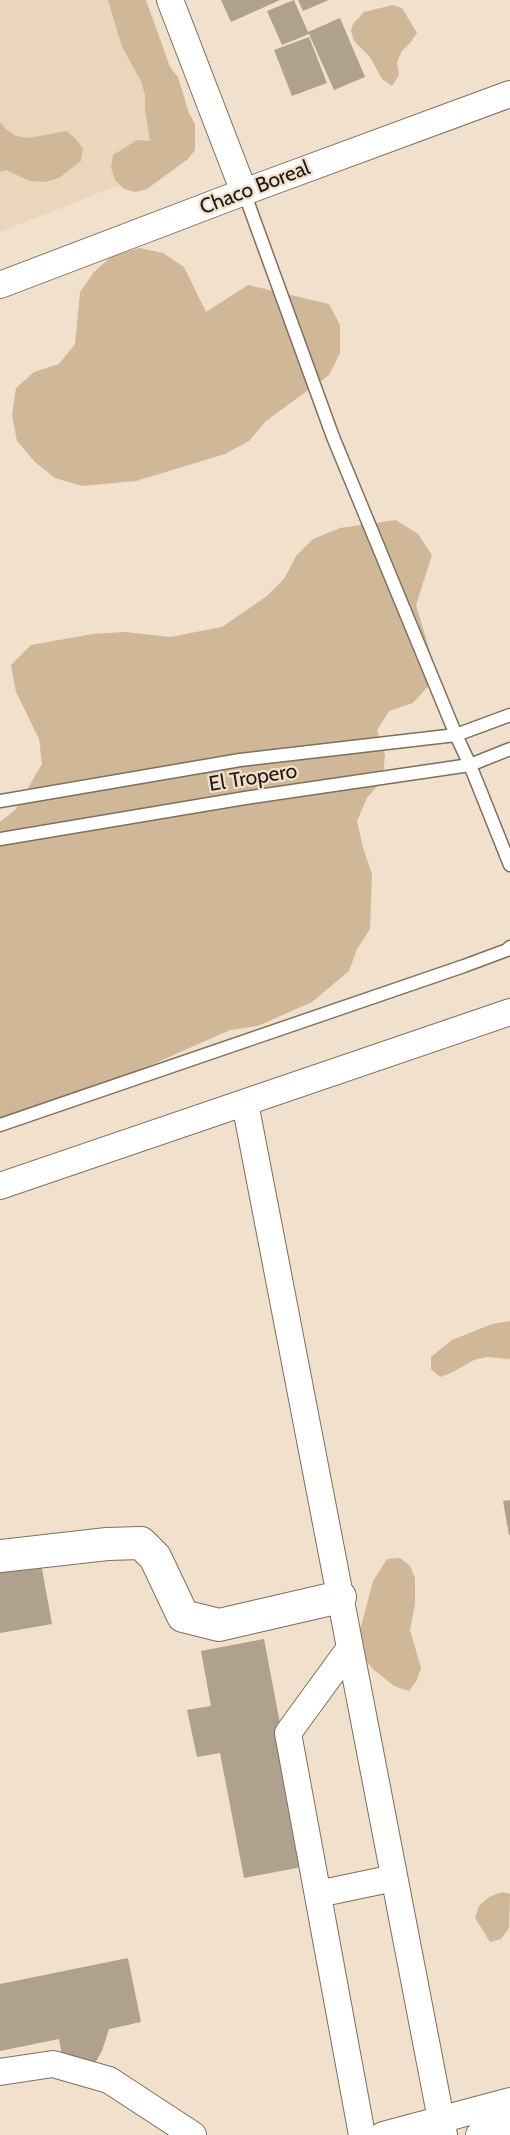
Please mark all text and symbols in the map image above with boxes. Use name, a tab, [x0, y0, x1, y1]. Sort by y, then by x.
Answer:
street label: Chaco Boreal	[196, 155, 314, 221]
street label: El Tropero	[207, 759, 299, 797]

